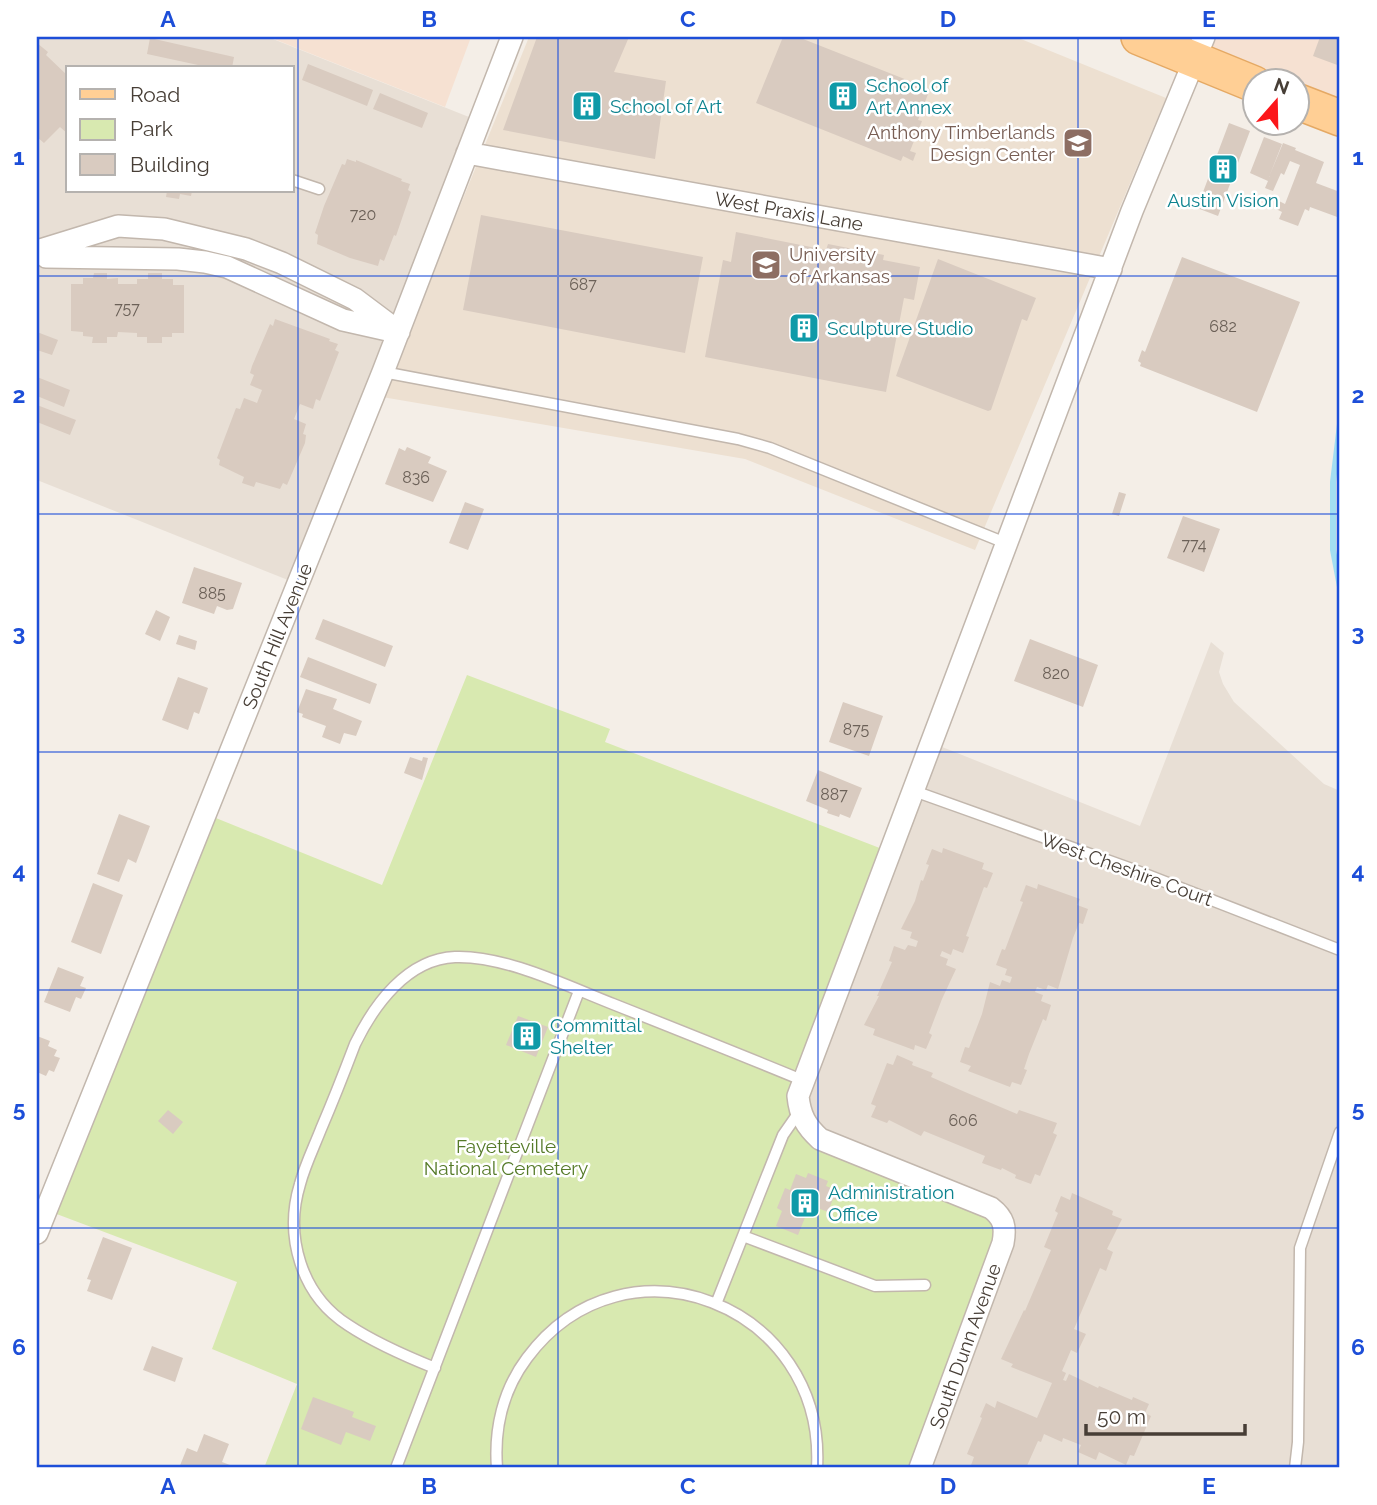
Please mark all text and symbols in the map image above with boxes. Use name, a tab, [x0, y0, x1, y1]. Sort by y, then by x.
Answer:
text: A	[160, 5, 176, 32]
text: B	[421, 5, 437, 32]
text: C	[680, 5, 696, 32]
text: D	[940, 5, 956, 32]
text: E	[1202, 5, 1216, 32]
legend	[66, 66, 294, 192]
north arrow	[1240, 66, 1310, 136]
text: N	[1271, 73, 1292, 99]
place label: School of Art Annex	[866, 74, 952, 118]
building icon: School of Art Annex	[826, 79, 860, 113]
text: Road	[130, 82, 180, 107]
building icon: School of Art	[570, 89, 604, 123]
place label: School of Art	[610, 95, 723, 117]
text: Park	[130, 116, 173, 141]
place label: Anthony Timberlands Design Center	[867, 121, 1055, 165]
school or university icon: Anthony Timberlands Design Center	[1061, 126, 1095, 160]
text: 1	[13, 143, 25, 170]
text: 1	[1352, 143, 1364, 170]
text: Building	[130, 152, 210, 177]
building icon: Austin Vision	[1206, 152, 1240, 186]
street label: West Praxis Lane	[713, 187, 865, 235]
place label: Austin Vision	[1167, 189, 1279, 211]
house number: 720	[350, 205, 376, 224]
place label: University of Arkansas	[789, 243, 890, 287]
school or university icon: University of Arkansas	[749, 248, 783, 282]
house number: 687	[569, 275, 597, 294]
house number: 757	[114, 299, 140, 318]
building icon: Sculpture Studio	[787, 311, 821, 345]
place label: Sculpture Studio	[827, 317, 973, 339]
house number: 682	[1209, 317, 1237, 336]
text: 2	[13, 381, 25, 408]
text: 2	[1352, 381, 1364, 408]
house number: 836	[402, 468, 430, 487]
house number: 774	[1181, 535, 1207, 554]
street label: South Hill Avenue	[238, 560, 316, 712]
house number: 885	[198, 584, 226, 603]
text: 3	[13, 619, 25, 646]
text: 3	[1352, 619, 1364, 646]
house number: 820	[1042, 664, 1070, 683]
house number: 875	[843, 720, 870, 739]
house number: 887	[820, 785, 848, 804]
street label: West Cheshire Court	[1038, 828, 1216, 910]
text: 4	[12, 857, 26, 884]
text: 4	[1351, 857, 1365, 884]
place label: Committal Shelter	[550, 1014, 642, 1058]
building icon: Committal Shelter	[510, 1019, 544, 1053]
text: 5	[13, 1095, 26, 1122]
text: 5	[1352, 1095, 1365, 1122]
house number: 606	[948, 1111, 978, 1130]
park label: Fayetteville National Cemetery	[424, 1135, 588, 1179]
place label: Administration Office	[828, 1181, 955, 1225]
building icon: Administration Office	[788, 1186, 822, 1220]
street label: South Dunn Avenue	[925, 1260, 1005, 1432]
text: 6	[12, 1333, 26, 1360]
text: 6	[1351, 1333, 1365, 1360]
scale bar	[1086, 1393, 1246, 1437]
text: 50 m	[1097, 1404, 1146, 1429]
text: A	[160, 1472, 176, 1499]
text: B	[421, 1472, 437, 1499]
text: C	[680, 1472, 696, 1499]
text: D	[940, 1472, 956, 1499]
text: E	[1202, 1472, 1216, 1499]

